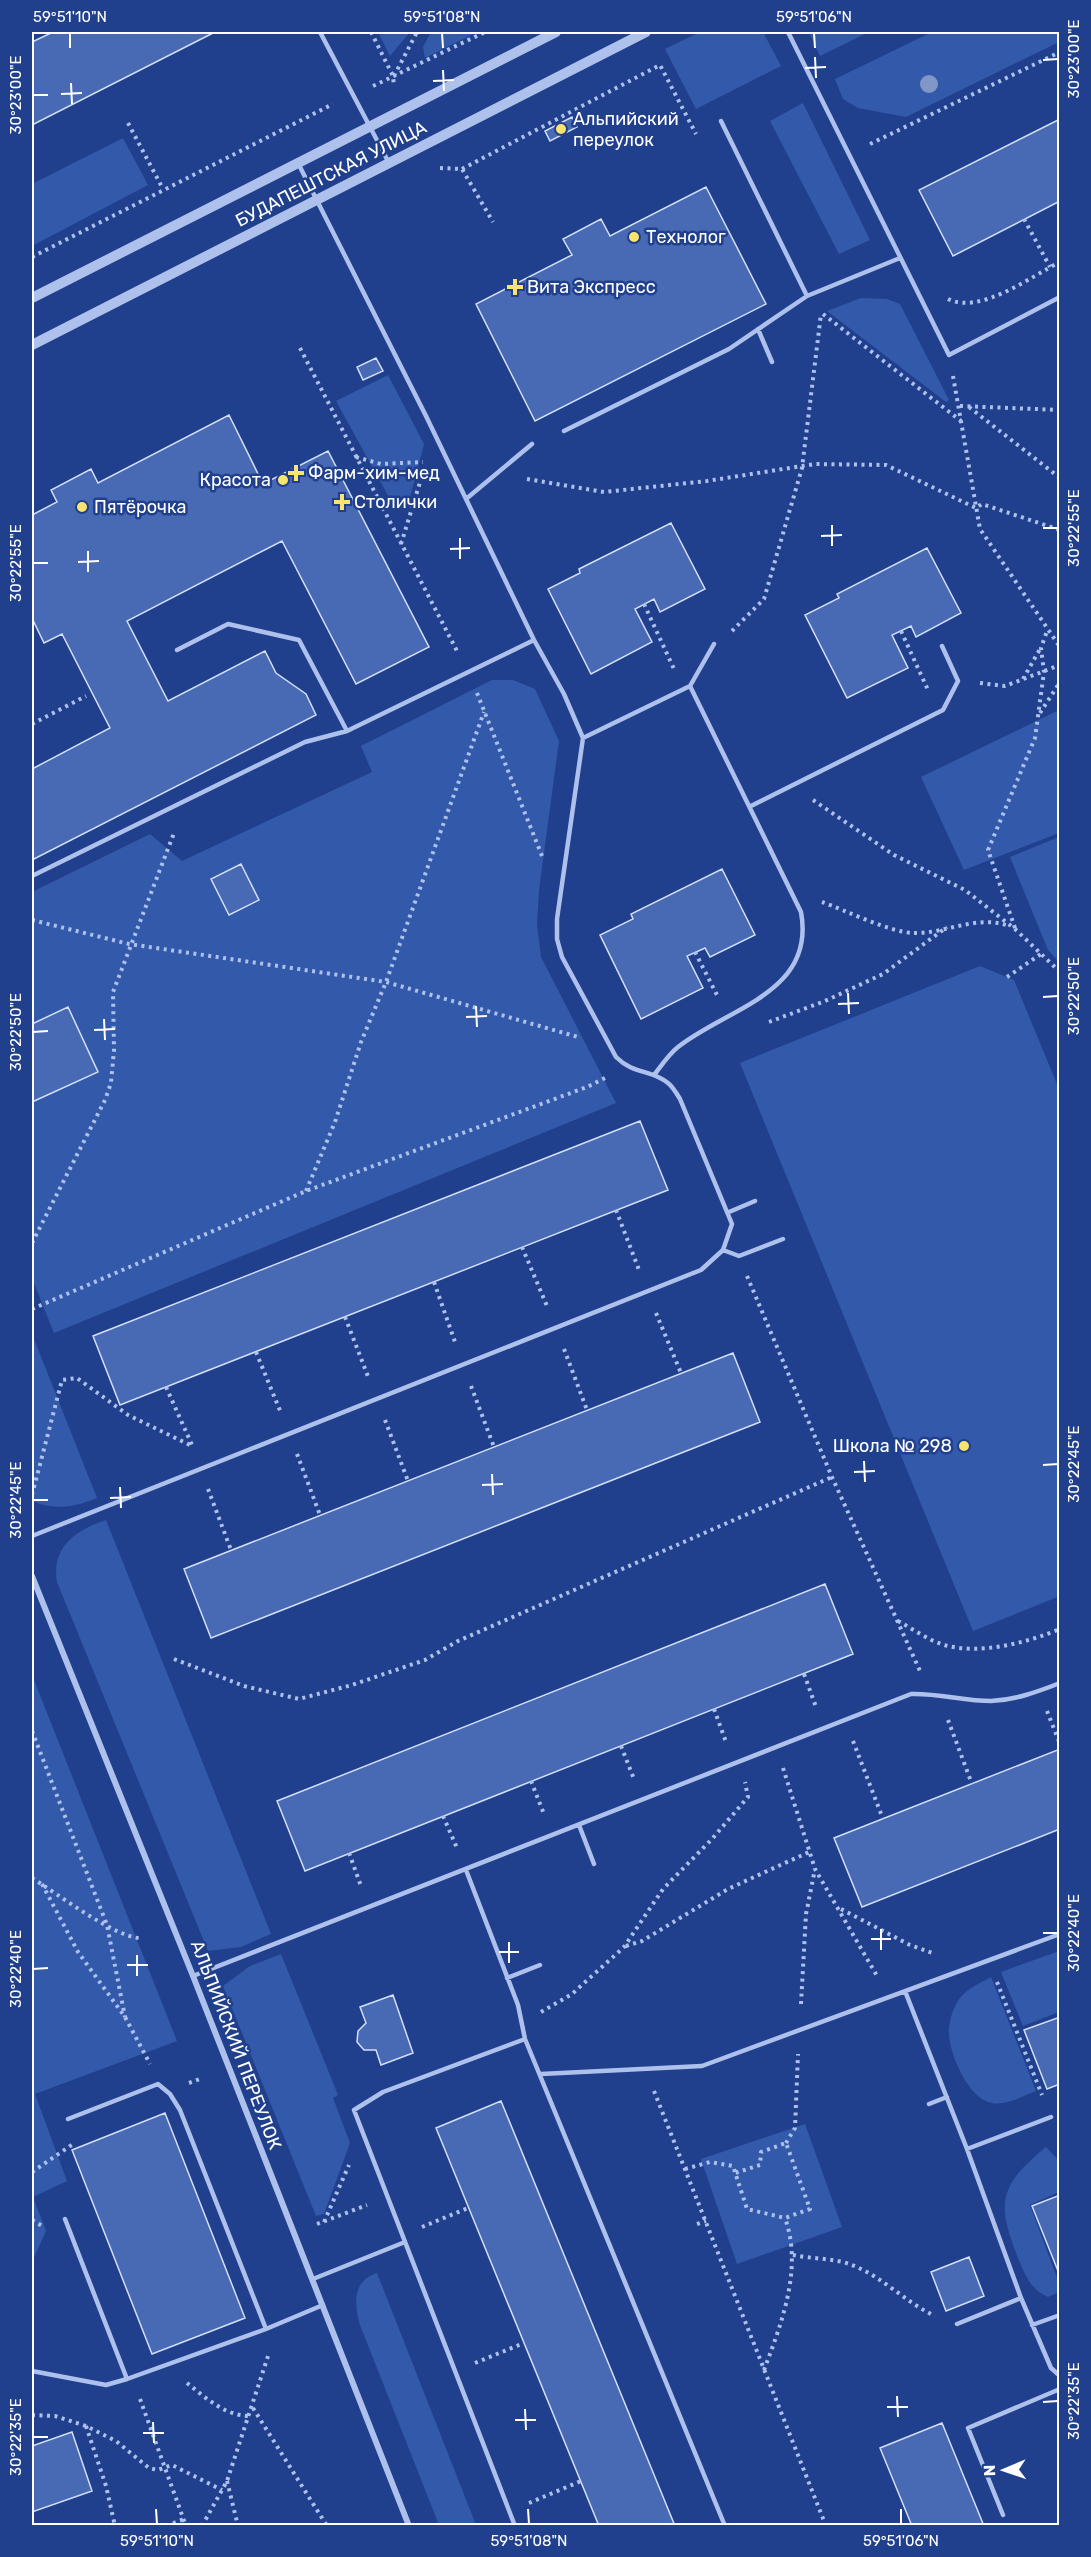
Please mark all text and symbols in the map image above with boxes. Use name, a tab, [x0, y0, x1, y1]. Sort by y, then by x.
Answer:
text: 59°51'10"N	[33, 8, 107, 26]
text: 59°51'08"N	[403, 8, 481, 26]
text: 59°51'06"N	[776, 8, 852, 26]
text: 30°23'00"E	[1065, 19, 1083, 99]
text: 30°23'00"E	[7, 55, 25, 135]
place label: Альпийский переулок	[573, 108, 679, 151]
street label: БУДАПЕШТСКАЯ УЛИЦА	[232, 116, 430, 232]
marker: Альпийский переулок	[554, 122, 568, 136]
place label: Технолог	[646, 226, 726, 248]
marker: Технолог	[627, 230, 641, 244]
place label: Вита Экспресс	[527, 276, 656, 298]
marker: Вита Экспресс	[508, 280, 522, 294]
place label: Фарм-хим-мед	[308, 462, 440, 484]
marker: Фарм-хим-мед	[289, 466, 303, 480]
place label: Красота	[199, 469, 271, 491]
marker: Красота	[276, 473, 290, 487]
text: 30°22'55"E	[1065, 489, 1083, 567]
place label: Столички	[354, 491, 437, 513]
marker: Столички	[335, 495, 349, 509]
place label: Пятёрочка	[94, 496, 187, 518]
marker: Пятёрочка	[75, 500, 89, 514]
text: 30°22'55"E	[7, 524, 25, 602]
text: 30°22'50"E	[1065, 957, 1083, 1035]
text: 30°22'50"E	[7, 993, 25, 1071]
text: 30°22'45"E	[1065, 1425, 1083, 1503]
place label: Школа № 298	[833, 1435, 952, 1457]
marker: Школа № 298	[957, 1439, 971, 1453]
text: 30°22'45"E	[7, 1461, 25, 1539]
text: 30°22'40"E	[1065, 1894, 1083, 1972]
text: 30°22'40"E	[7, 1930, 25, 2008]
street label: АЛЬПИЙСКИЙ ПЕРЕУЛОК	[186, 1937, 286, 2153]
text: 30°22'35"E	[1065, 2362, 1083, 2440]
text: 30°22'35"E	[7, 2398, 25, 2476]
north arrow	[974, 2440, 1034, 2500]
text: N	[980, 2464, 999, 2477]
text: 59°51'10"N	[120, 2532, 194, 2550]
text: 59°51'08"N	[490, 2532, 568, 2550]
text: 59°51'06"N	[863, 2532, 939, 2550]

